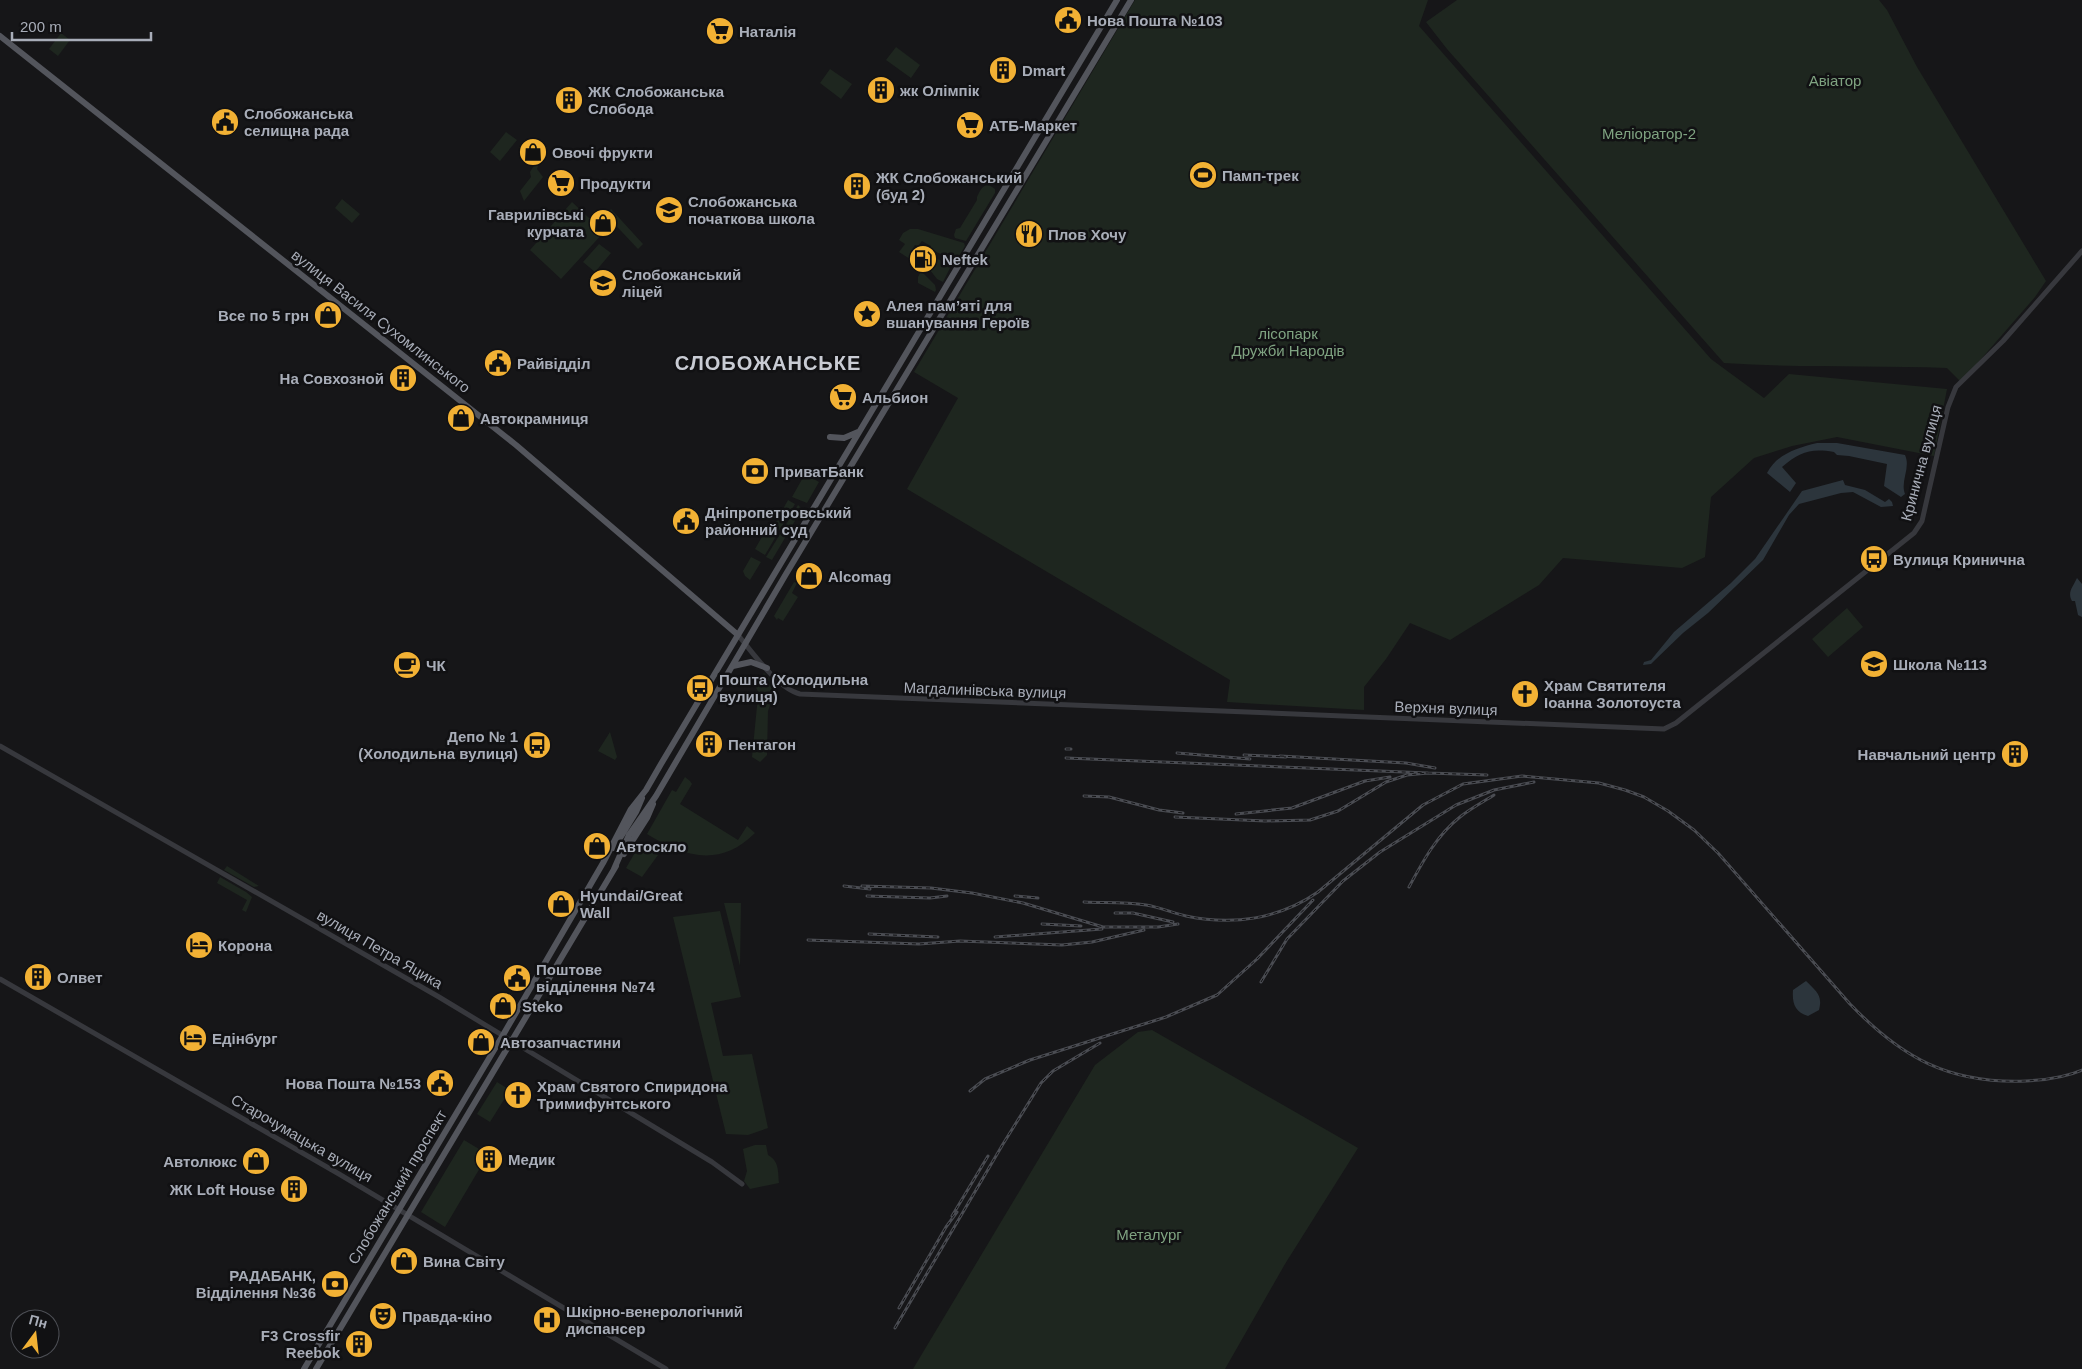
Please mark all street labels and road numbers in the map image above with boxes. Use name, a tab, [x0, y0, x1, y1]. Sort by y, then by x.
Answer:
street label: вулиця Василя Сухомлинського	[288, 246, 474, 396]
street label: Кринична вулиця	[1897, 403, 1945, 523]
street label: Магдалинівська вулиця	[903, 679, 1067, 701]
street label: Верхня вулиця	[1394, 698, 1498, 718]
street label: вулиця Петра Яцика	[314, 906, 446, 992]
street label: Старочумацька вулиця	[228, 1091, 376, 1185]
street label: Слобожанський проспект	[344, 1107, 450, 1267]

